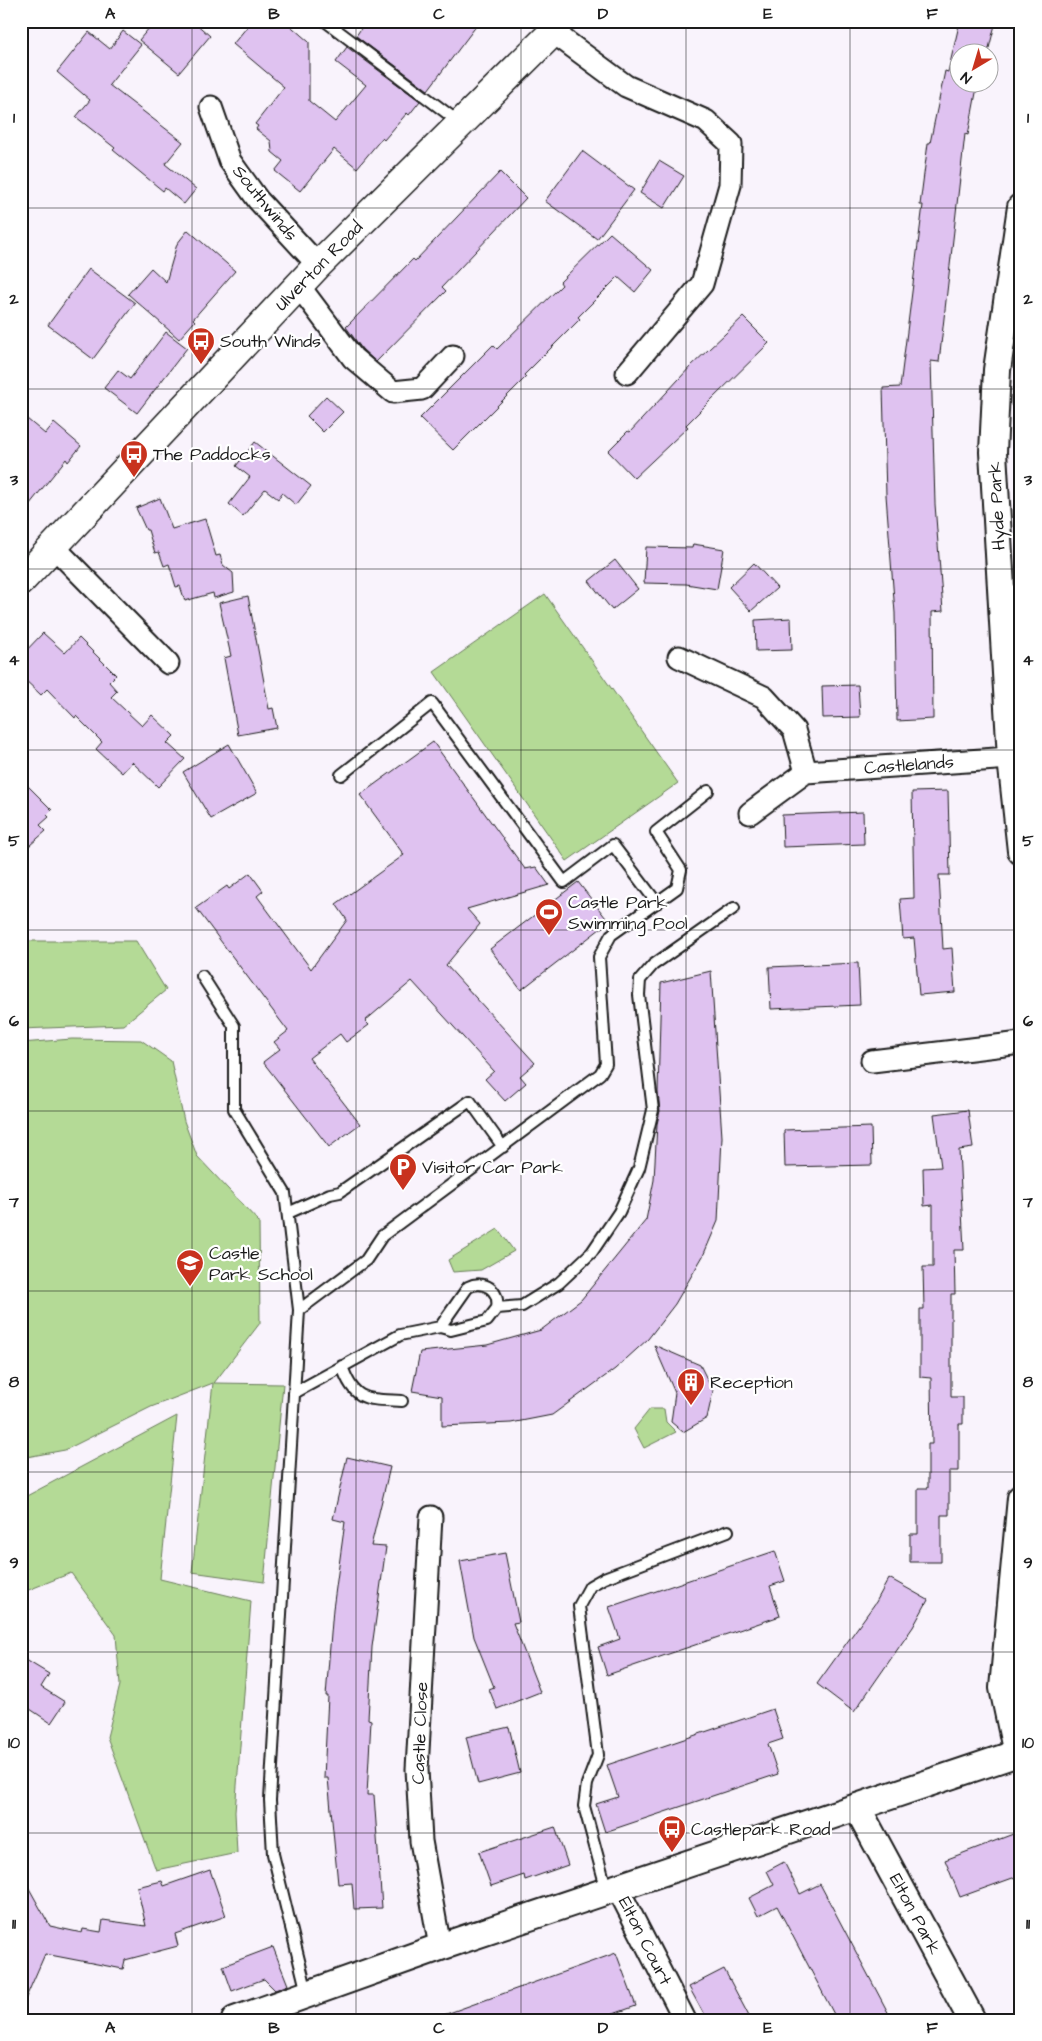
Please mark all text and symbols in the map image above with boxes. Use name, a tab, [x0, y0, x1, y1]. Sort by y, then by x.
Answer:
text: A	[105, 3, 116, 25]
text: B	[268, 3, 280, 25]
text: C	[433, 3, 445, 25]
text: D	[598, 3, 609, 25]
text: E	[763, 3, 773, 25]
text: F	[926, 3, 938, 25]
north arrow	[950, 42, 1000, 92]
text: N	[957, 67, 976, 88]
text: 1	[13, 107, 16, 129]
text: 1	[1027, 107, 1030, 129]
street label: Southwinds	[226, 160, 304, 246]
street label: Ulverton Road	[269, 215, 369, 317]
text: 2	[8, 288, 19, 310]
text: 2	[1022, 288, 1033, 310]
bus stop icon: South Winds	[186, 326, 216, 365]
place label: South Winds	[220, 329, 321, 354]
bus stop icon: The Paddocks	[119, 439, 149, 478]
place label: The Paddocks	[153, 442, 271, 467]
street label: Hyde Park	[982, 461, 1013, 551]
text: 3	[9, 469, 19, 491]
text: 3	[1023, 469, 1033, 491]
text: 4	[9, 649, 20, 671]
text: 4	[1023, 649, 1034, 671]
street label: Castlelands	[863, 749, 955, 781]
text: 5	[8, 830, 20, 852]
text: 5	[1022, 830, 1034, 852]
place label: Castle Park Swimming Pool	[568, 890, 688, 937]
sports icon: Castle Park Swimming Pool	[534, 897, 564, 936]
text: 6	[9, 1010, 19, 1032]
text: 6	[1023, 1010, 1033, 1032]
parking icon: Visitor Car Park	[388, 1152, 418, 1191]
place label: Visitor Car Park	[422, 1155, 563, 1180]
text: 7	[8, 1191, 19, 1213]
text: 7	[1022, 1191, 1033, 1213]
place label: Castle Park School	[209, 1241, 313, 1287]
school or university icon: Castle Park School	[175, 1248, 205, 1287]
building icon: Reception	[676, 1367, 706, 1406]
place label: Reception	[710, 1370, 793, 1395]
text: 8	[9, 1371, 20, 1393]
text: 8	[1023, 1371, 1034, 1393]
text: 9	[9, 1552, 19, 1574]
text: 9	[1023, 1552, 1033, 1574]
street label: Castle Close	[406, 1681, 434, 1785]
text: 10	[8, 1732, 20, 1754]
text: 10	[1022, 1732, 1034, 1754]
bus stop icon: Castlepark Road	[657, 1814, 687, 1853]
place label: Castlepark Road	[691, 1817, 831, 1842]
street label: Elton Park	[883, 1869, 947, 1959]
street label: Elton Court	[612, 1892, 678, 1990]
text: 11	[12, 1913, 17, 1935]
text: 11	[1026, 1913, 1031, 1935]
text: A	[105, 2017, 116, 2039]
text: B	[268, 2017, 280, 2039]
text: C	[433, 2017, 445, 2039]
text: D	[598, 2017, 609, 2039]
text: E	[763, 2017, 773, 2039]
text: F	[926, 2017, 938, 2039]

